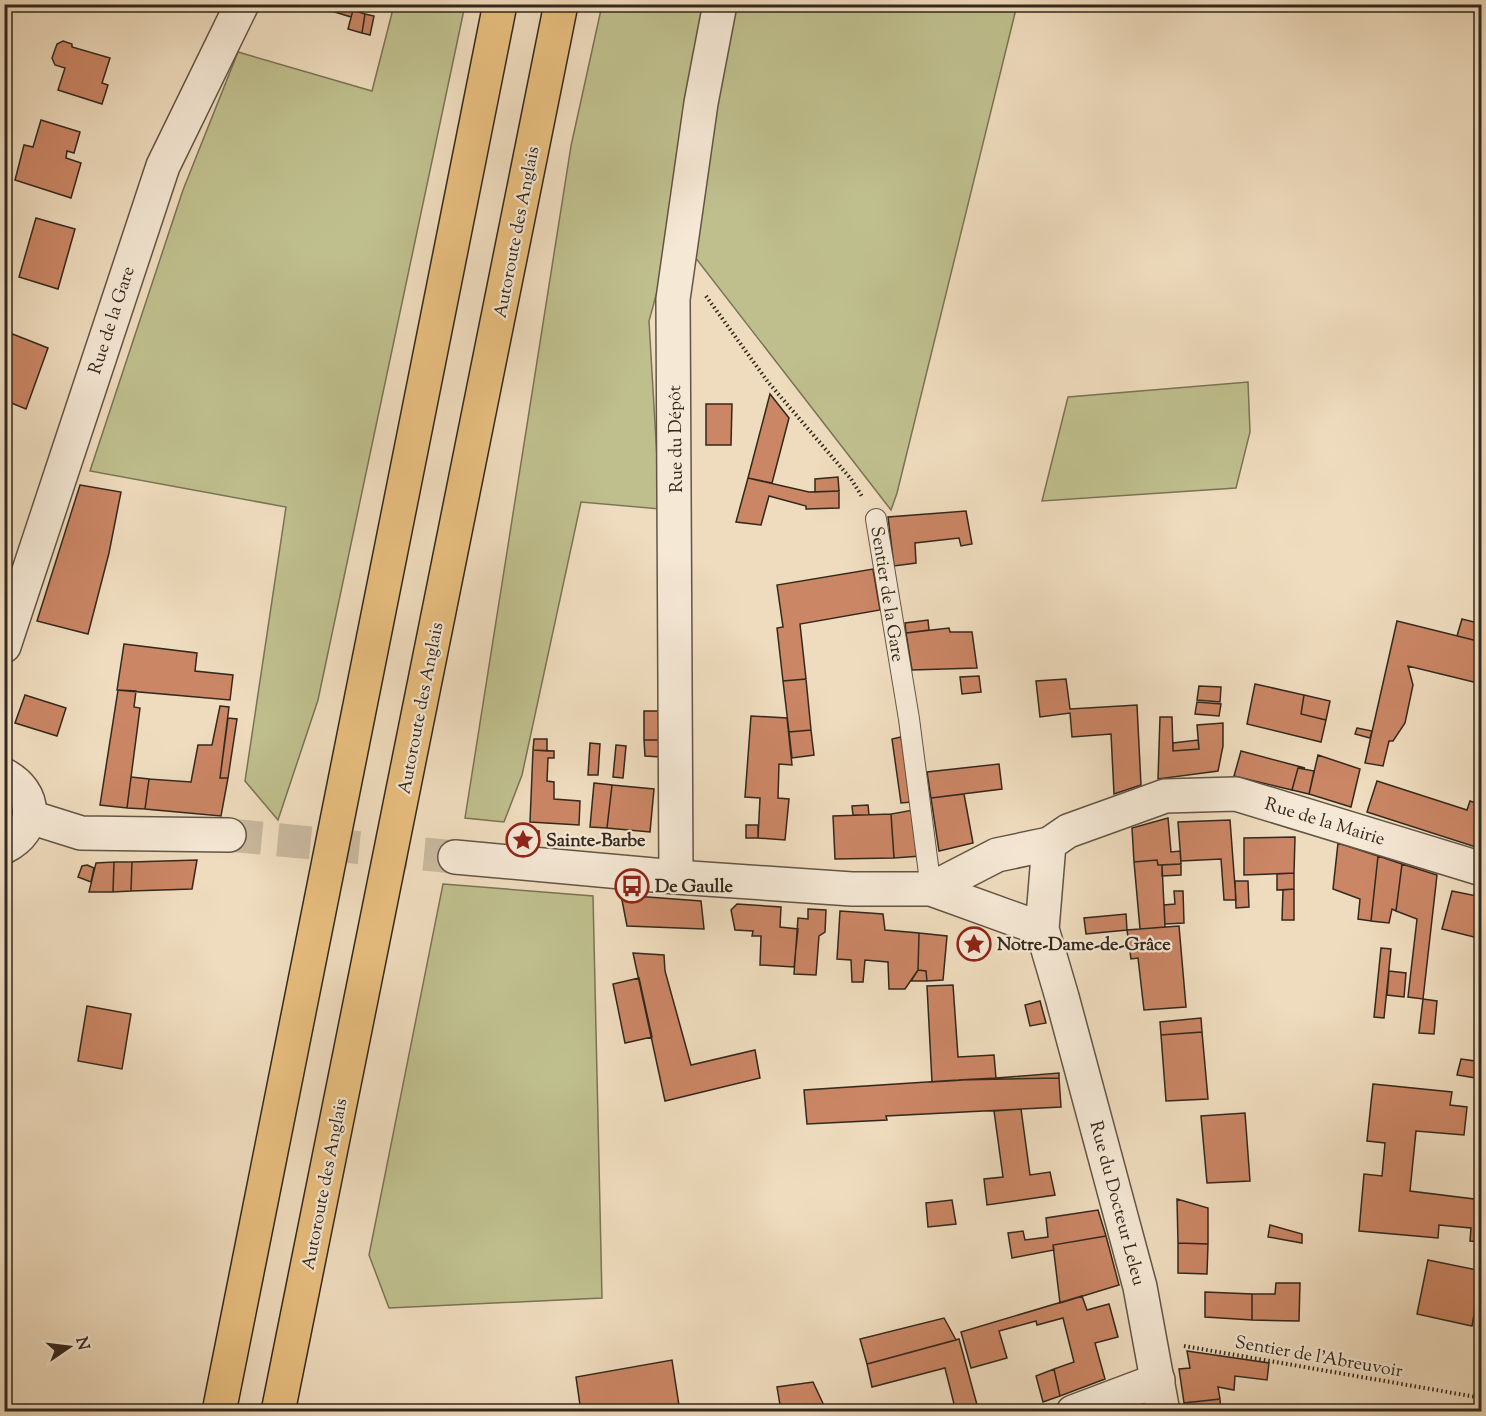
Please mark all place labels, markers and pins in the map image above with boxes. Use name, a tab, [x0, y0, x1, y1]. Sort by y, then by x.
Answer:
place icon: Sainte-Barbe	[505, 822, 541, 858]
place label: Sainte-Barbe	[546, 829, 646, 855]
bus stop icon: De Gaulle	[614, 868, 650, 904]
place label: De Gaulle	[655, 875, 733, 901]
place icon: Notre-Dame-de-Grâce	[956, 926, 992, 962]
place label: Notre-Dame-de-Grâce	[997, 933, 1171, 959]

